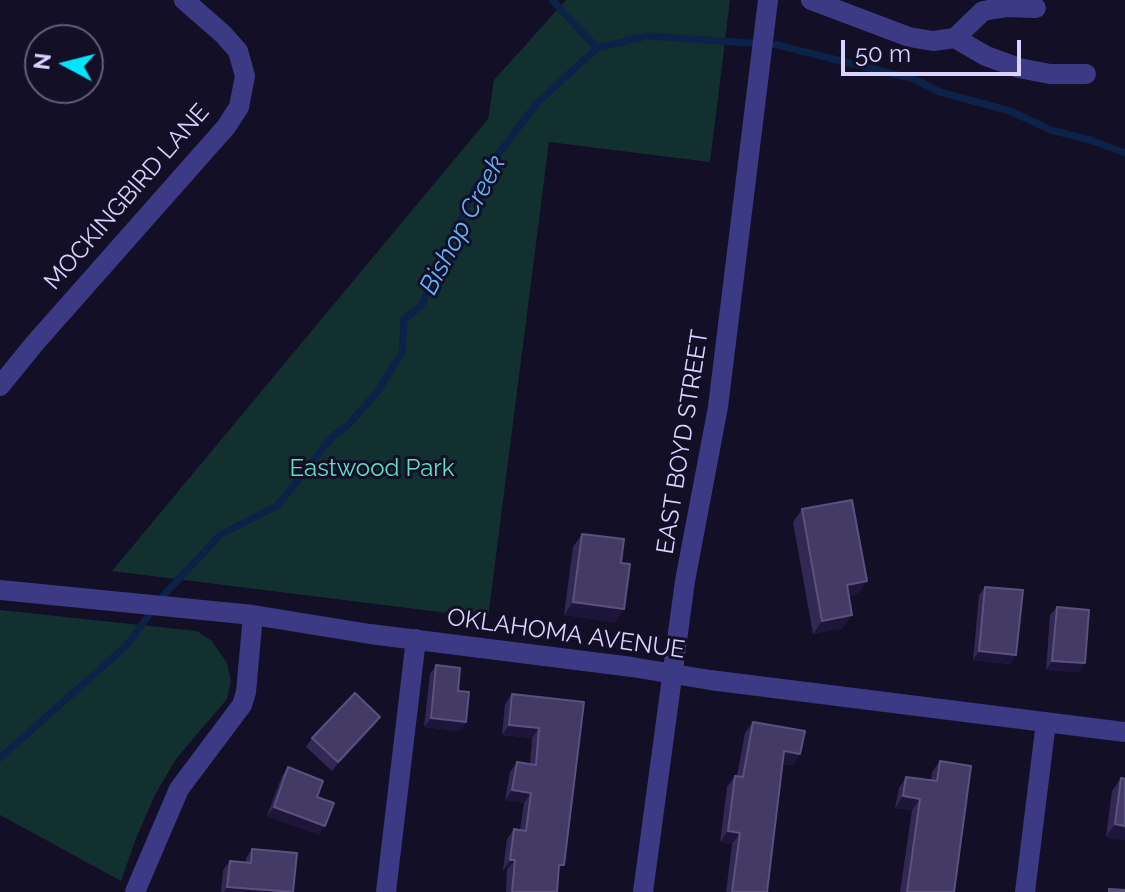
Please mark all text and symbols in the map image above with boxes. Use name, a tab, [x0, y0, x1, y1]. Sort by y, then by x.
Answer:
north arrow	[24, 24, 104, 104]
scale bar	[845, 24, 1025, 74]
text: 50 m	[855, 39, 911, 68]
text: N	[28, 51, 56, 71]
street label: MOCKINGBIRD LANE	[38, 98, 216, 296]
water label: Bishop Creek	[413, 150, 513, 300]
street label: EAST BOYD STREET	[651, 328, 715, 556]
park label: Eastwood Park	[290, 455, 454, 483]
street label: OKLAHOMA AVENUE	[445, 603, 687, 665]

